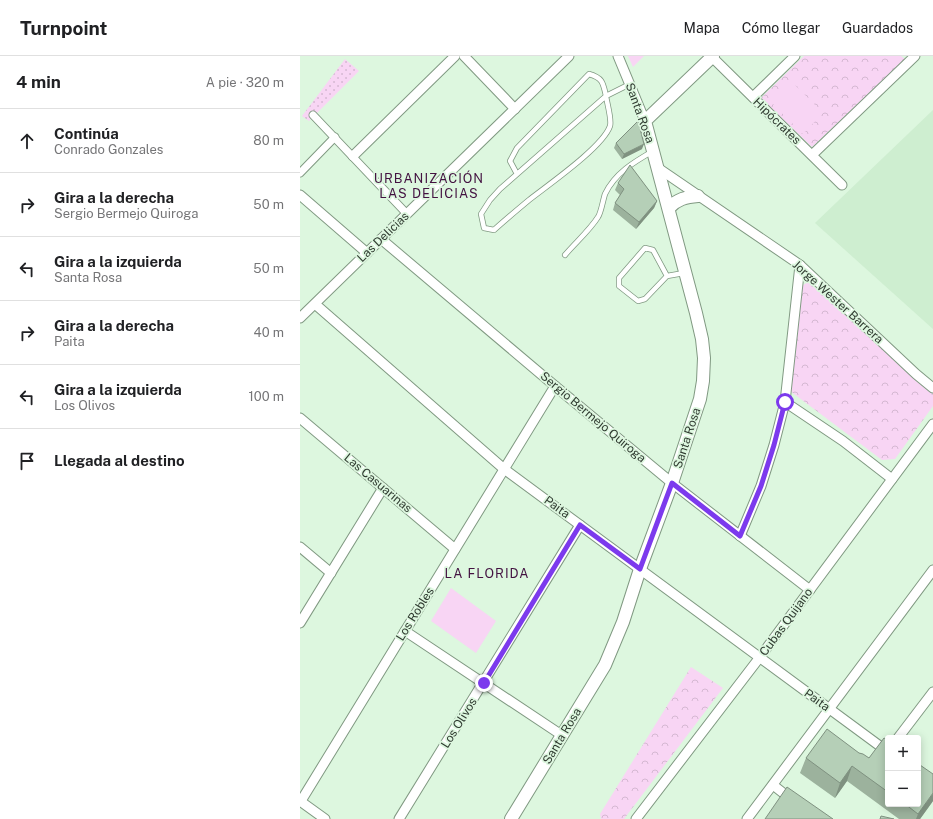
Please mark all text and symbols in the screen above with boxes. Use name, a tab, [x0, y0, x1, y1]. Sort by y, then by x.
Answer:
text: Turnpoint	[20, 17, 107, 39]
text: Mapa	[684, 20, 720, 36]
text: Cómo llegar	[742, 20, 820, 36]
text: Guardados	[842, 20, 913, 36]
text: 4 min	[16, 72, 61, 92]
text: A pie · 320 m	[206, 75, 284, 90]
street label: Santa Rosa	[623, 81, 657, 145]
street label: Hipócrates	[750, 95, 804, 147]
text: Continúa	[54, 125, 119, 142]
icon: ahead	[16, 130, 38, 152]
text: 80 m	[253, 133, 284, 148]
text: Conrado Gonzales	[54, 142, 163, 157]
district label: URBANIZACIÓN LAS DELICIAS	[374, 170, 484, 201]
text: Gira a la derecha	[54, 189, 174, 206]
icon: right	[16, 194, 38, 216]
text: 50 m	[253, 197, 284, 212]
text: Sergio Bermejo Quiroga	[54, 206, 198, 221]
street label: Las Delicias	[354, 209, 412, 265]
text: Gira a la izquierda	[54, 253, 182, 270]
icon: left	[16, 258, 38, 280]
street label: Jorge Wester Barrera	[790, 258, 886, 346]
text: 50 m	[253, 261, 284, 276]
text: Santa Rosa	[54, 270, 122, 285]
text: Gira a la derecha	[54, 317, 174, 334]
icon: right	[16, 322, 38, 344]
text: 40 m	[253, 325, 284, 340]
text: Paita	[54, 334, 85, 349]
street label: Sergio Bermejo Quiroga	[537, 369, 649, 465]
text: Gira a la izquierda	[54, 381, 182, 398]
icon: left	[16, 386, 38, 408]
text: 100 m	[248, 389, 284, 404]
route start	[776, 393, 794, 411]
text: Los Olivos	[54, 398, 115, 413]
street label: Santa Rosa	[671, 406, 703, 470]
icon: arrive	[16, 450, 38, 472]
street label: Las Casuarinas	[341, 451, 415, 515]
text: Llegada al destino	[54, 452, 185, 469]
street label: Paita	[541, 493, 573, 521]
district label: LA FLORIDA	[445, 566, 529, 581]
street label: Los Robles	[393, 585, 437, 643]
street label: Cubas Quijano	[757, 585, 815, 659]
route end	[475, 674, 493, 692]
street label: Paita	[801, 686, 833, 714]
street label: Los Olivos	[438, 695, 480, 751]
street label: Santa Rosa	[540, 705, 584, 767]
map controls	[885, 735, 921, 807]
button: +	[885, 735, 921, 771]
button: −	[885, 771, 921, 807]

